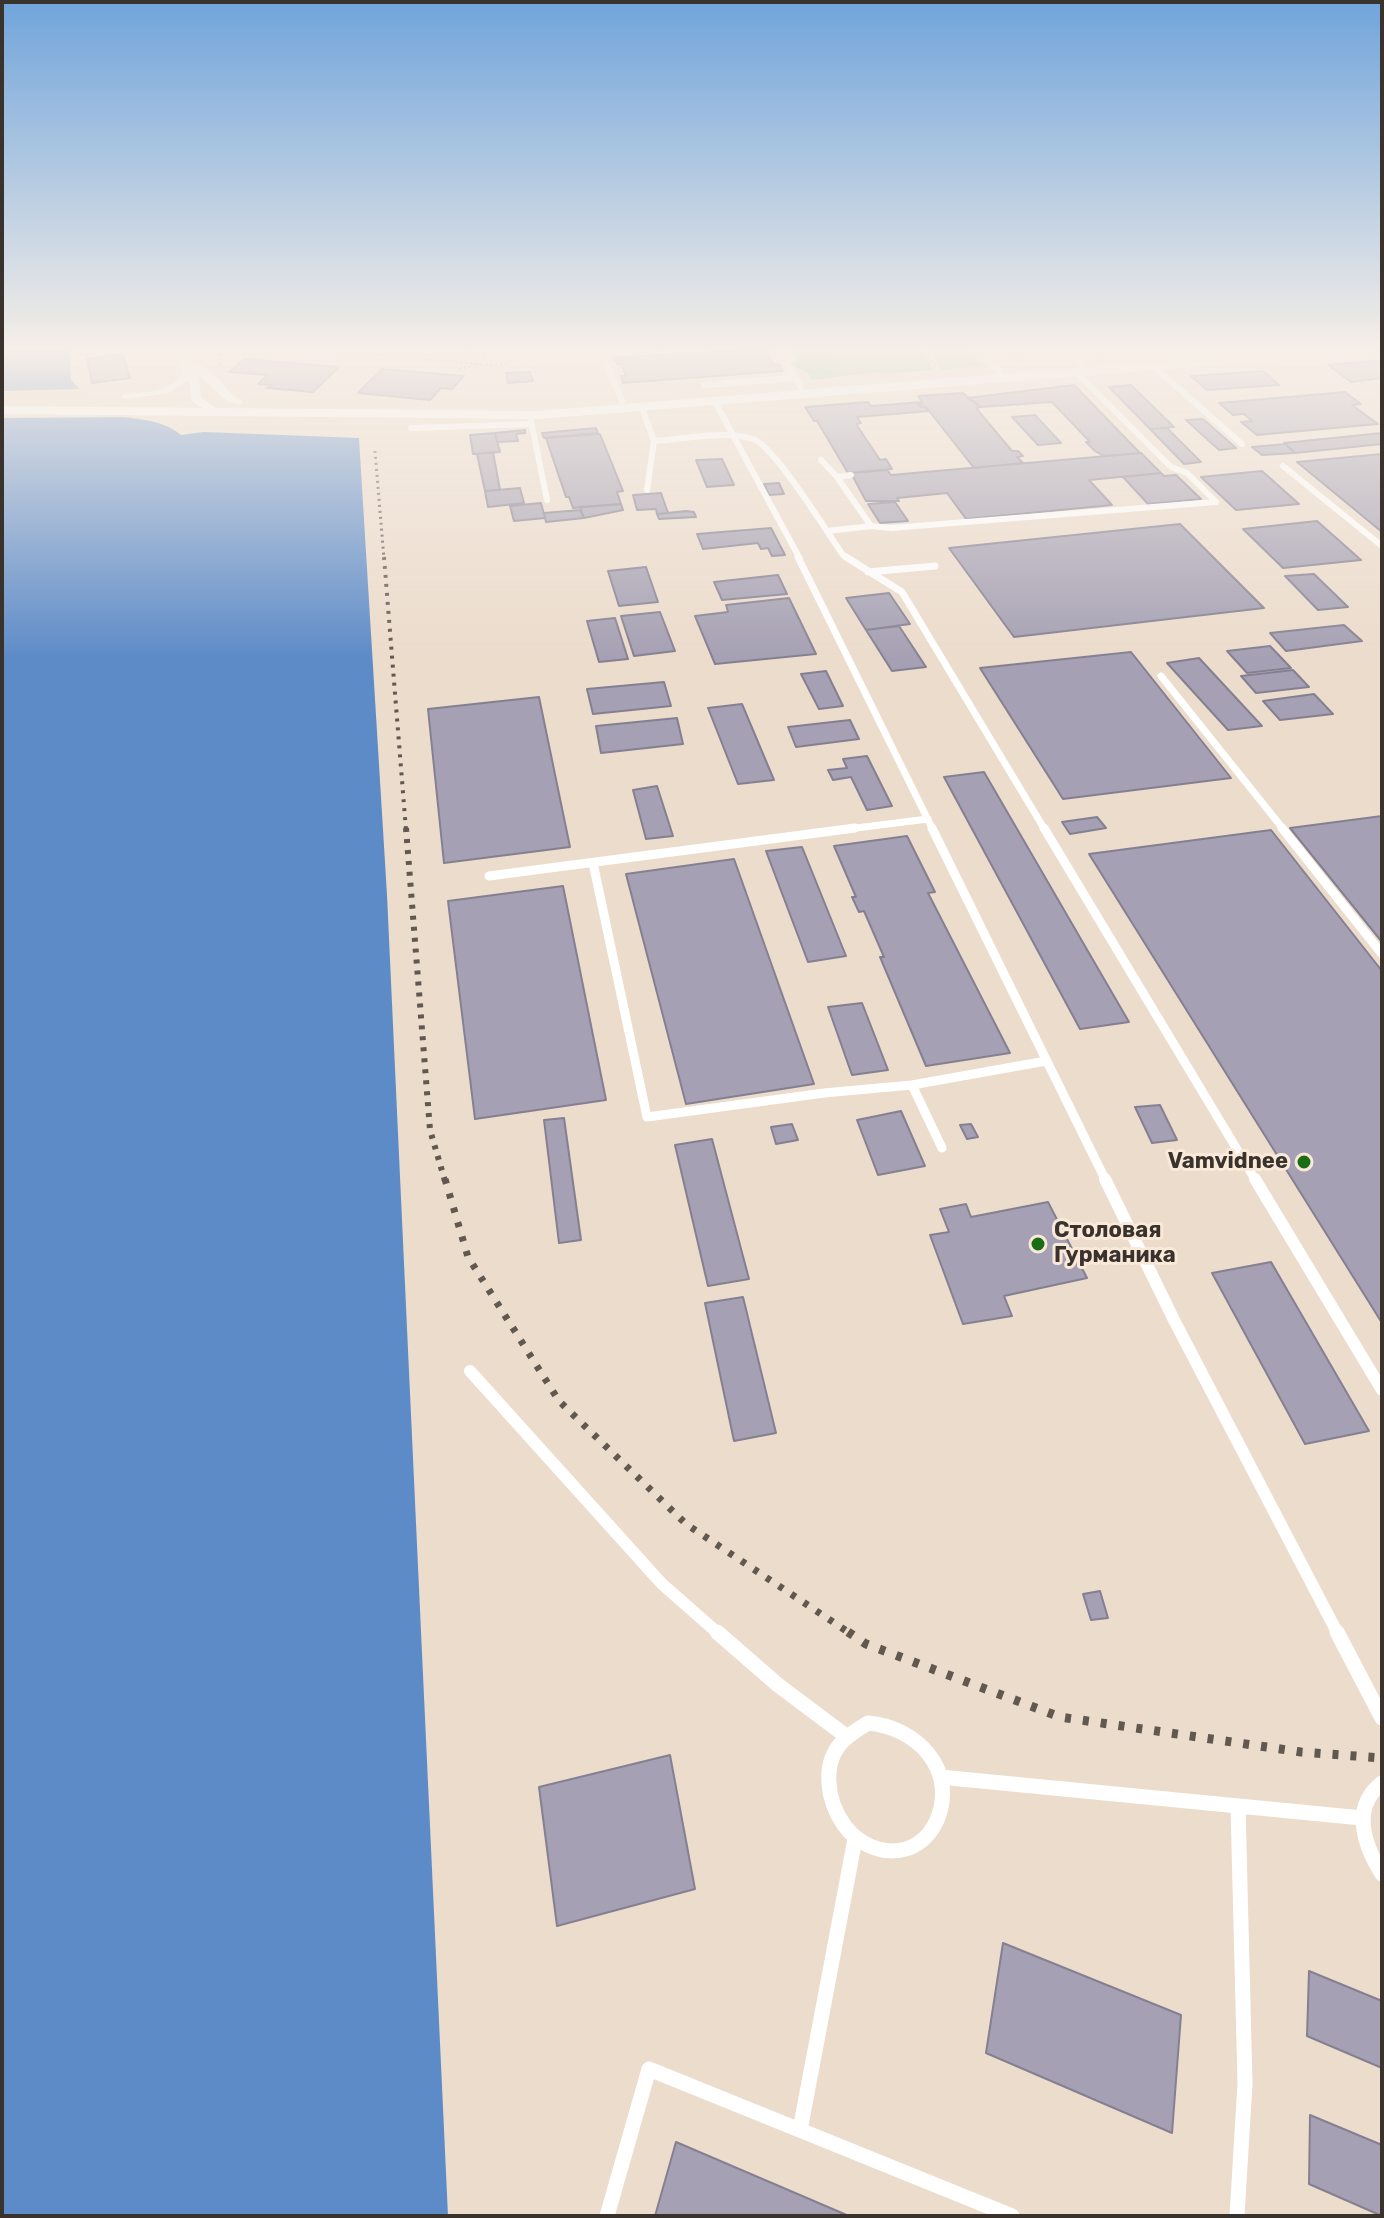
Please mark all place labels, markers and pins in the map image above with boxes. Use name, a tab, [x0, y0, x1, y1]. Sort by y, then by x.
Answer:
place label: Vamvidnee	[1168, 1149, 1288, 1175]
marker: Vamvidnee	[1295, 1153, 1313, 1171]
place label: Столовая Гурманика	[1054, 1218, 1176, 1270]
marker: Столовая Гурманика	[1029, 1235, 1047, 1253]

